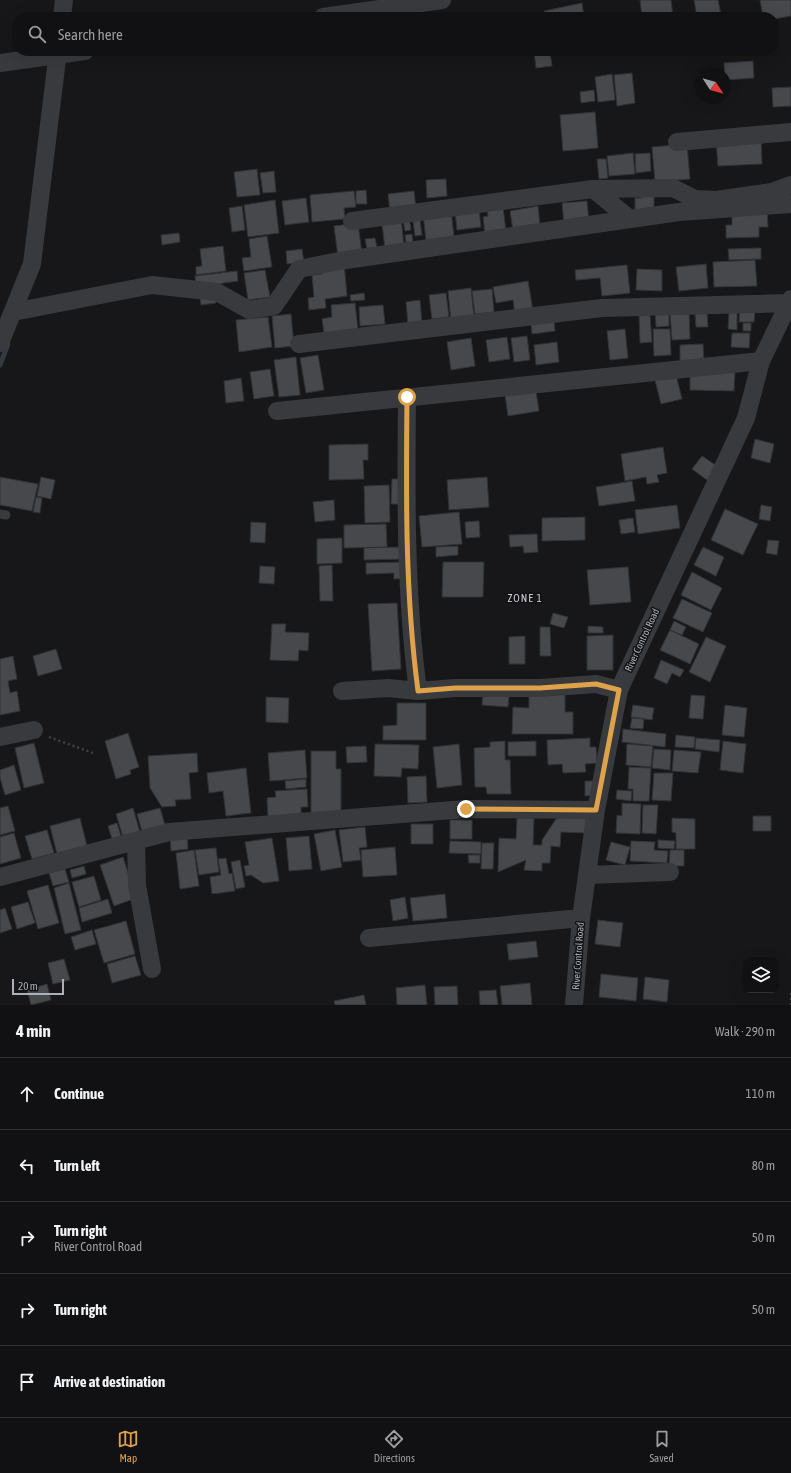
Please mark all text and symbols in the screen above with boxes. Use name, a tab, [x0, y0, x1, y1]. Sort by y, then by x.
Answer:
search box	[12, 12, 779, 56]
icon: search	[26, 23, 48, 45]
text: Search here	[58, 26, 123, 43]
north arrow	[695, 68, 731, 104]
route start	[398, 388, 416, 406]
district label: ZONE 1	[507, 592, 543, 604]
street label: River Control Road	[623, 607, 661, 673]
route end	[457, 800, 475, 818]
street label: River Control Road	[570, 922, 586, 990]
map controls	[743, 957, 779, 993]
button: layers	[743, 957, 779, 993]
scale bar	[12, 977, 64, 996]
text: 20 m	[18, 980, 38, 992]
text: 4 min	[16, 1021, 51, 1041]
text: Walk · 290 m	[715, 1024, 775, 1039]
icon: ahead	[16, 1083, 38, 1105]
text: Continue	[54, 1085, 104, 1102]
text: 110 m	[746, 1086, 775, 1101]
icon: left	[16, 1155, 38, 1177]
text: Turn left	[54, 1157, 100, 1174]
text: 80 m	[752, 1158, 775, 1173]
text: Turn right	[54, 1222, 107, 1239]
icon: right	[16, 1227, 38, 1249]
text: 50 m	[752, 1230, 775, 1245]
text: River Control Road	[54, 1239, 142, 1254]
icon: right	[16, 1299, 38, 1321]
text: Turn right	[54, 1301, 107, 1318]
text: 50 m	[752, 1302, 775, 1317]
icon: arrive	[16, 1371, 38, 1393]
text: Arrive at destination	[54, 1373, 165, 1390]
tab: Map	[117, 1428, 139, 1464]
tab: Directions	[374, 1428, 415, 1464]
tab: Saved	[649, 1428, 674, 1464]

